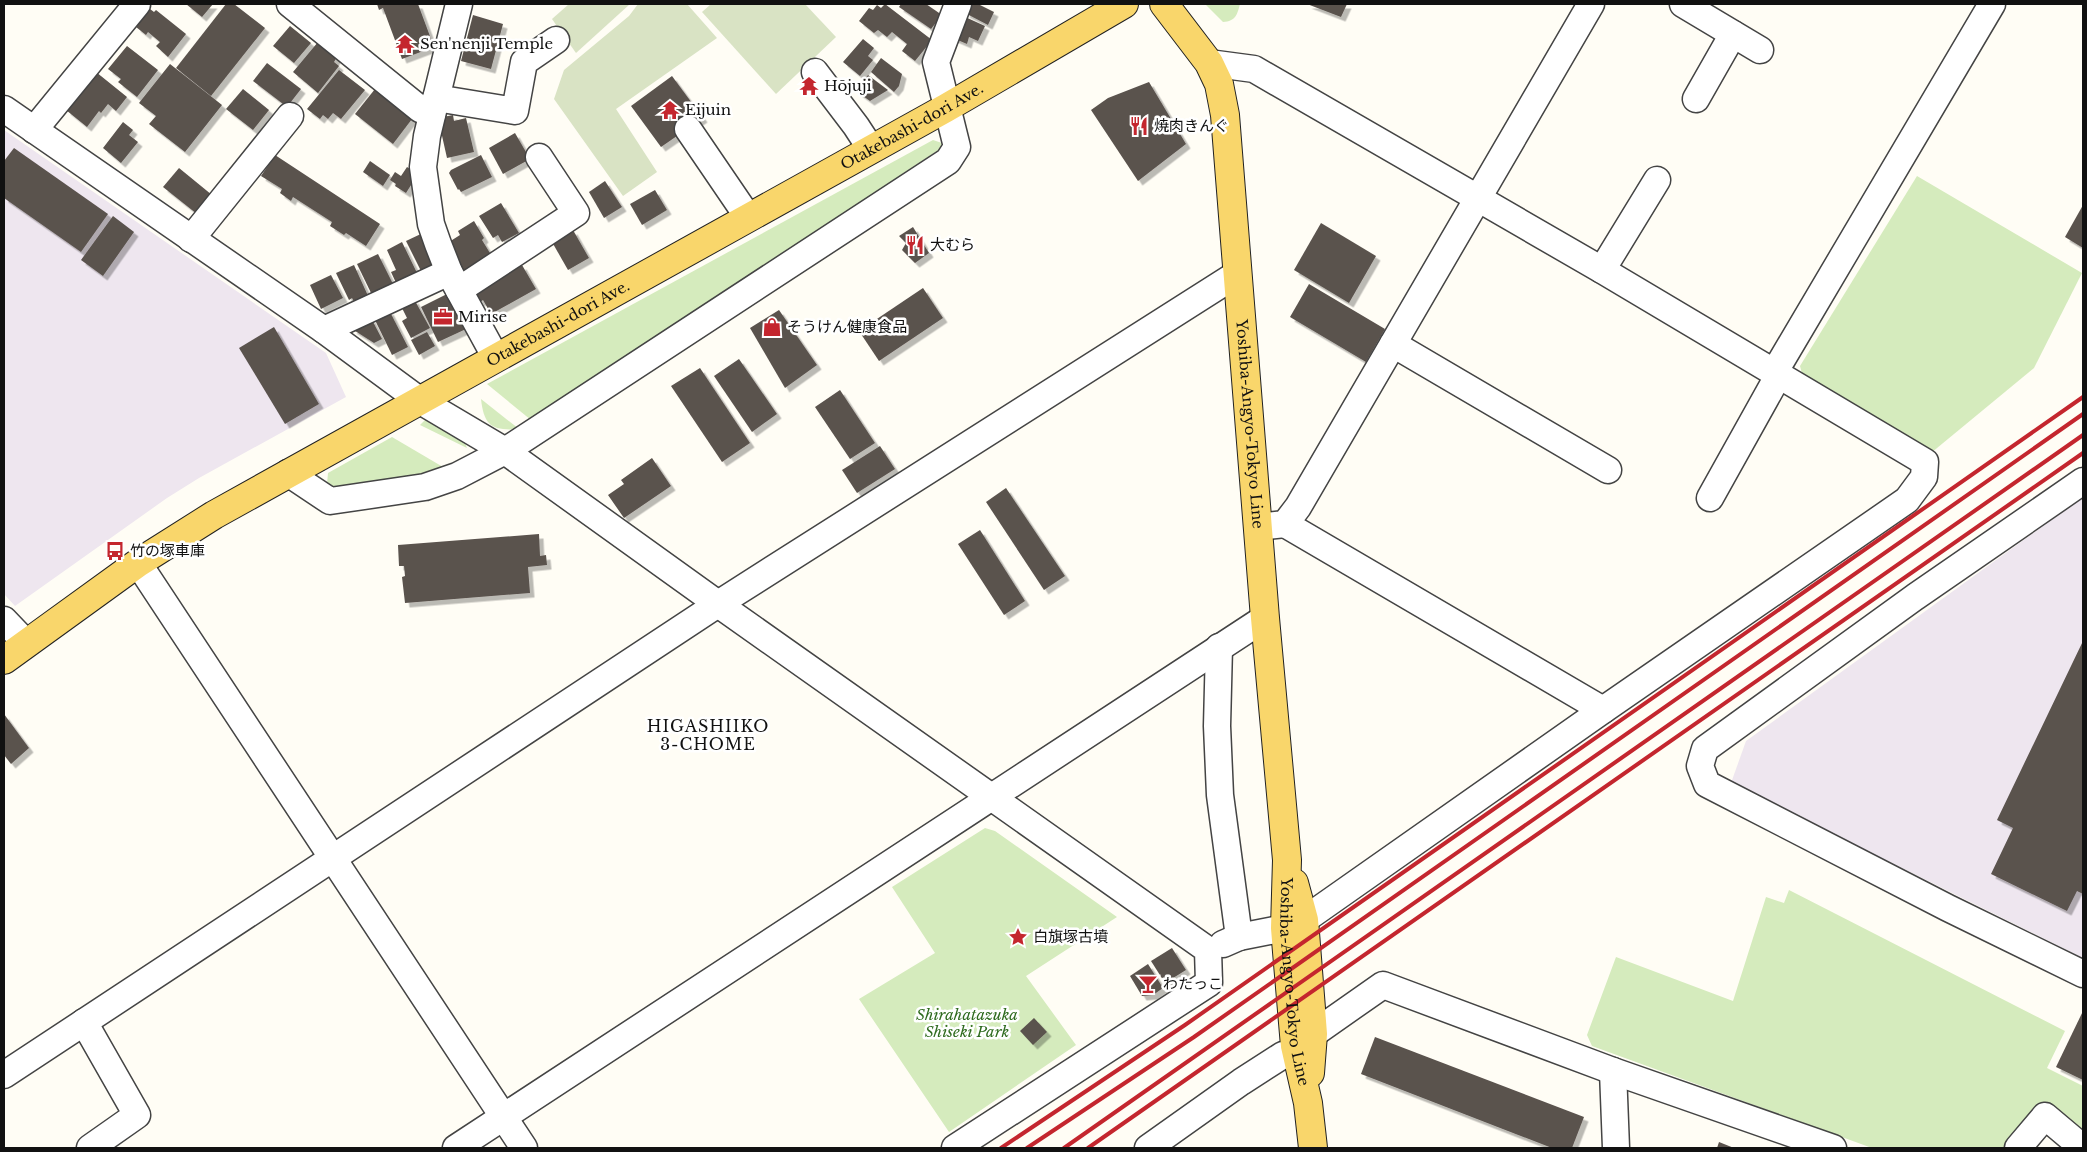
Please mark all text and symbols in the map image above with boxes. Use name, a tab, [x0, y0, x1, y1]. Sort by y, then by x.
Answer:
temple icon: Sen'nenji Temple	[394, 33, 416, 55]
place label: Sen'nenji Temple	[420, 34, 553, 53]
temple icon: Hōjuji	[798, 75, 820, 97]
place label: Hōjuji	[824, 76, 872, 95]
street label: Otakebashi-dori Ave.	[837, 78, 986, 174]
temple icon: Eijuin	[659, 99, 681, 121]
place label: Eijuin	[685, 100, 731, 119]
restaurant icon: 焼肉きんぐ	[1128, 115, 1150, 137]
place label: 焼肉きんぐ	[1154, 116, 1229, 135]
restaurant icon: 大むら	[904, 234, 926, 256]
place label: 大むら	[930, 235, 975, 254]
street label: Otakebashi-dori Ave.	[483, 276, 633, 371]
office icon: Mirise	[432, 306, 454, 328]
place label: Mirise	[458, 307, 507, 326]
shop icon: そうけん健康食品	[761, 316, 783, 338]
place label: そうけん健康食品	[787, 317, 907, 336]
street label: Yoshiba-Angyo-Tokyo Line	[1232, 318, 1268, 529]
bus stop icon: 竹の塚車庫	[104, 540, 126, 562]
place label: 竹の塚車庫	[130, 541, 205, 560]
district label: HIGASHIIKO 3-CHOME	[647, 716, 769, 754]
street label: Yoshiba-Angyo-Tokyo Line	[1276, 876, 1314, 1088]
place icon: 白旗塚古墳	[1007, 926, 1029, 948]
place label: 白旗塚古墳	[1033, 927, 1108, 946]
bar icon: わたっこ	[1137, 973, 1159, 995]
place label: わたっこ	[1163, 974, 1223, 993]
park label: Shirahatazuka Shiseki Park	[916, 1005, 1018, 1041]

